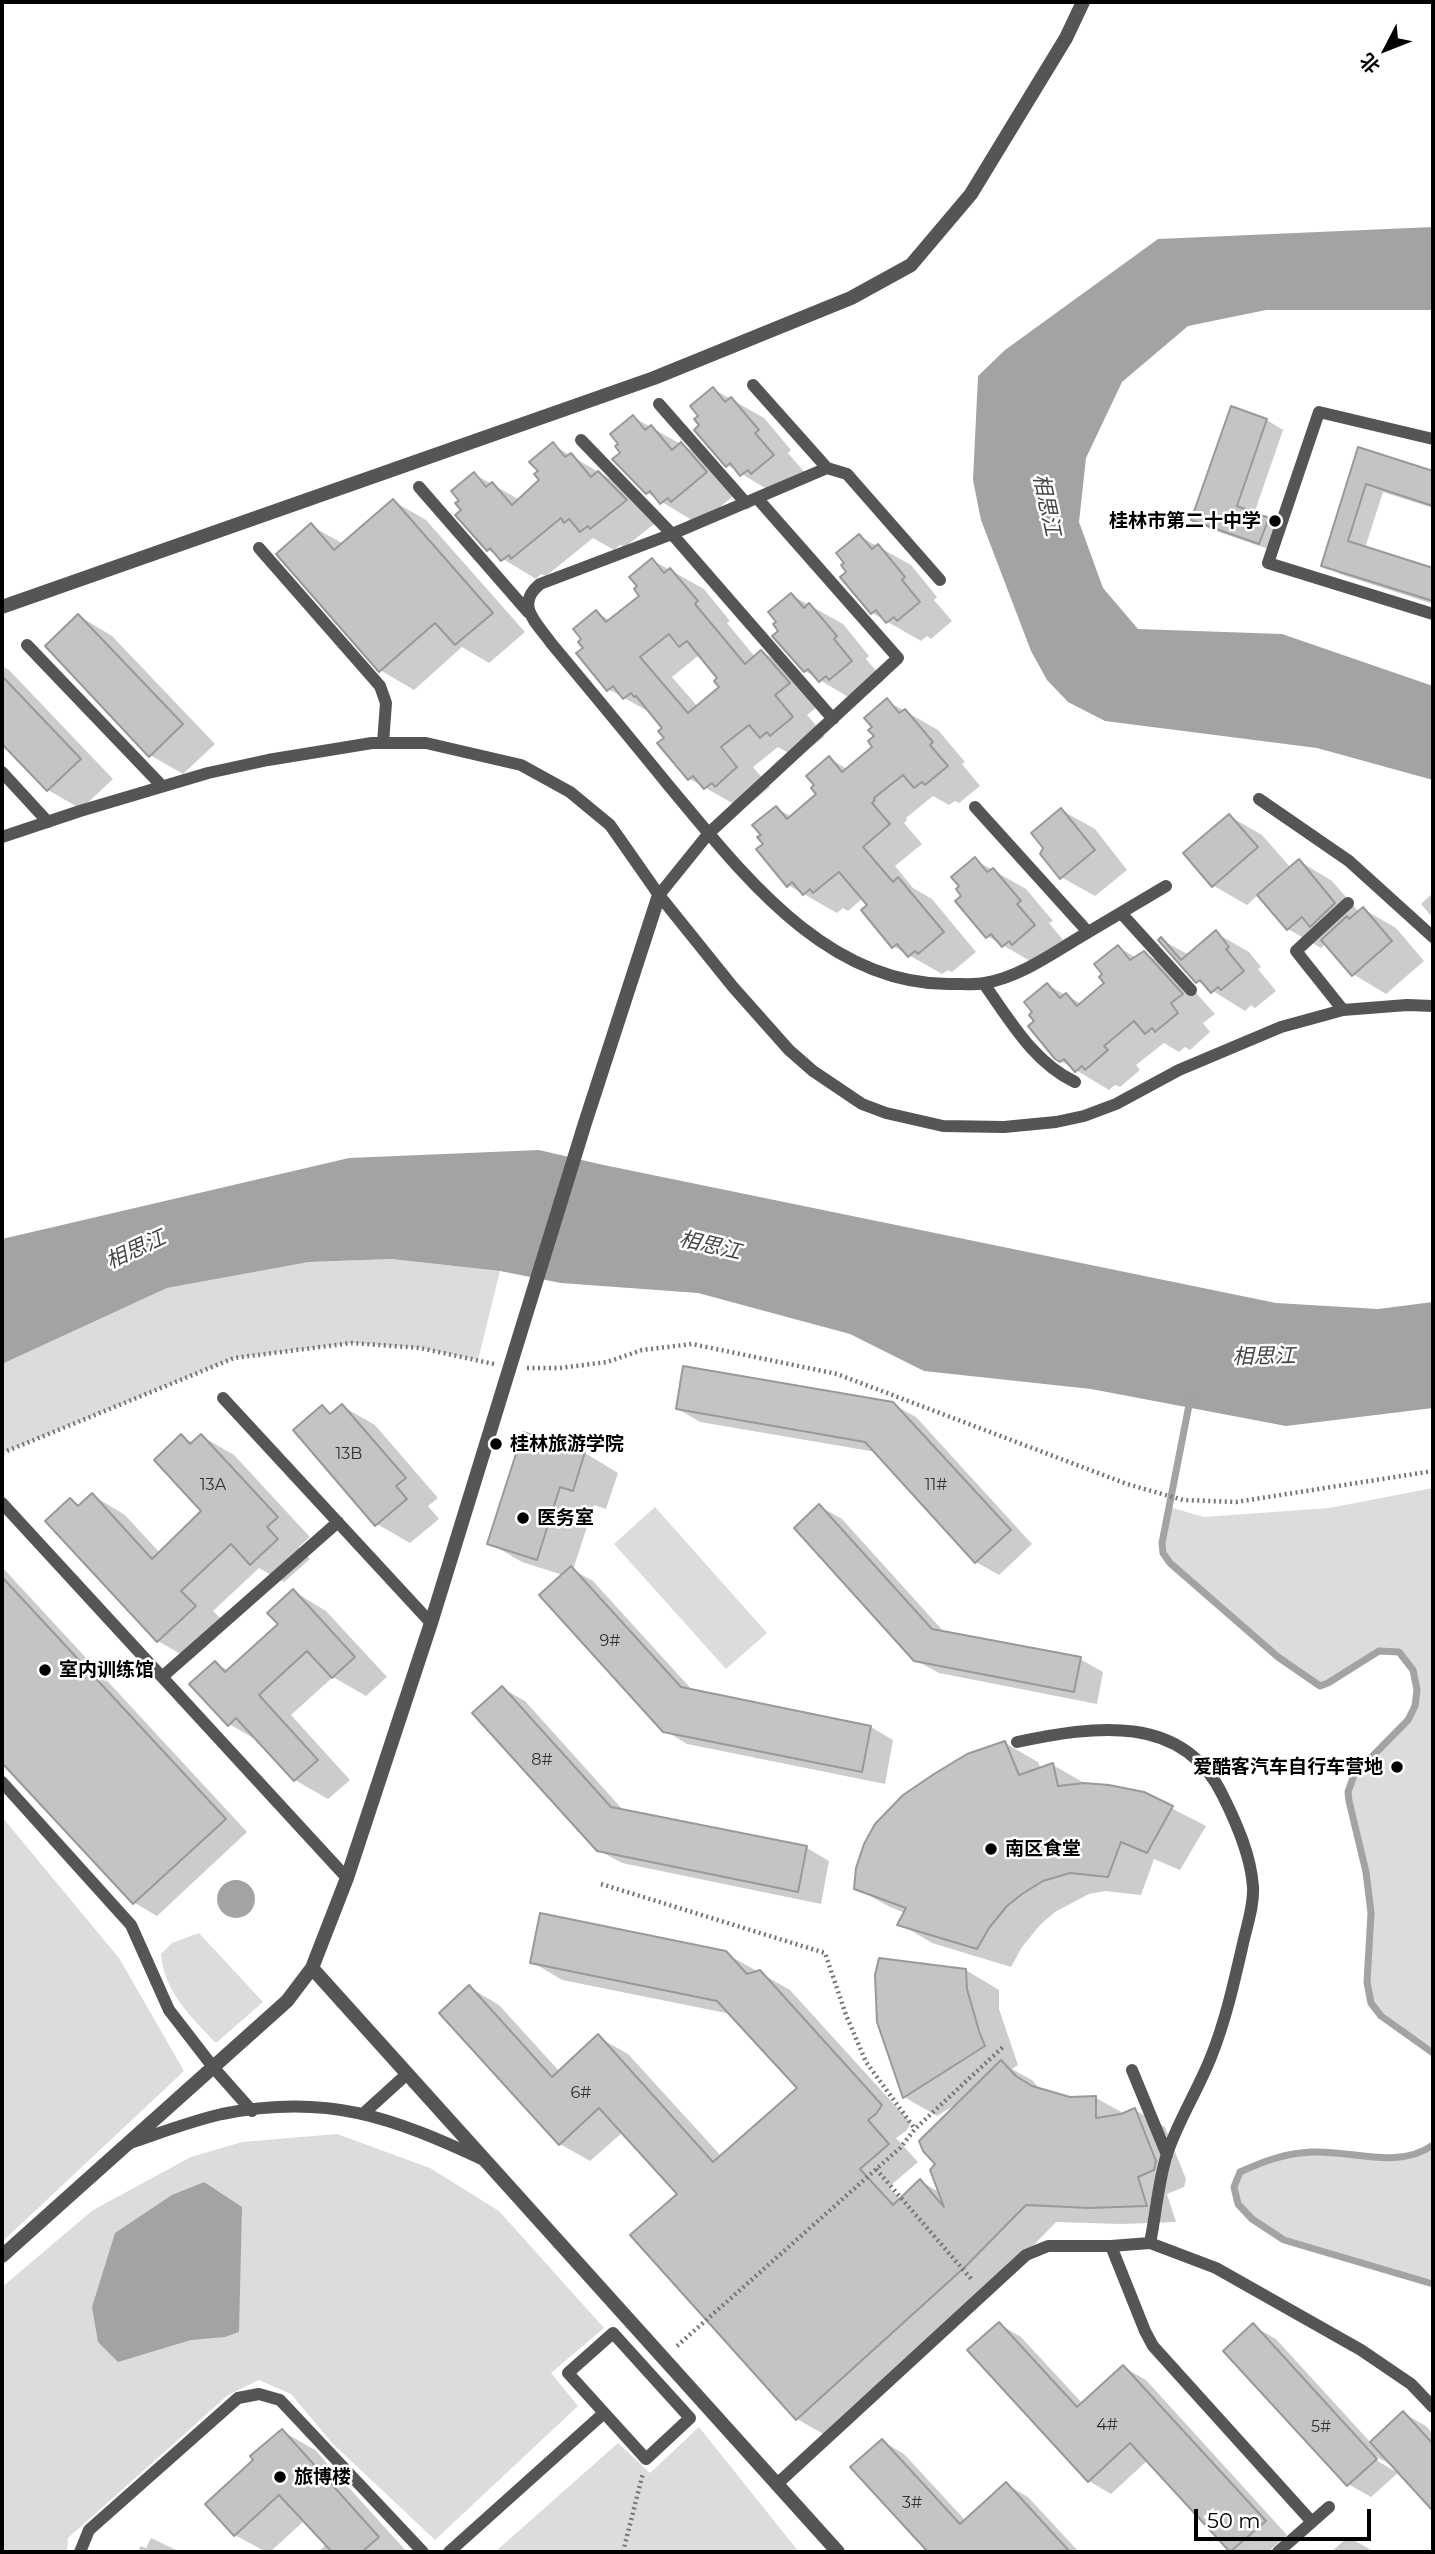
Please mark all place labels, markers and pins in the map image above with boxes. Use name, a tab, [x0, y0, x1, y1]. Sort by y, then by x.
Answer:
place label: 桂林市第二十中学	[1109, 510, 1261, 532]
marker: 桂林市第二十中学	[1267, 513, 1283, 529]
place label: 桂林旅游学院	[510, 1433, 624, 1455]
marker: 桂林旅游学院	[488, 1436, 504, 1452]
place label: 医务室	[537, 1507, 594, 1529]
marker: 医务室	[515, 1510, 531, 1526]
place label: 室内训练馆	[59, 1659, 154, 1681]
marker: 室内训练馆	[37, 1662, 53, 1678]
place label: 爱酷客汽车自行车营地	[1193, 1756, 1383, 1778]
marker: 爱酷客汽车自行车营地	[1389, 1759, 1405, 1775]
place label: 南区食堂	[1005, 1838, 1081, 1860]
marker: 南区食堂	[983, 1841, 999, 1857]
place label: 旅博楼	[294, 2466, 351, 2488]
marker: 旅博楼	[272, 2469, 288, 2485]

